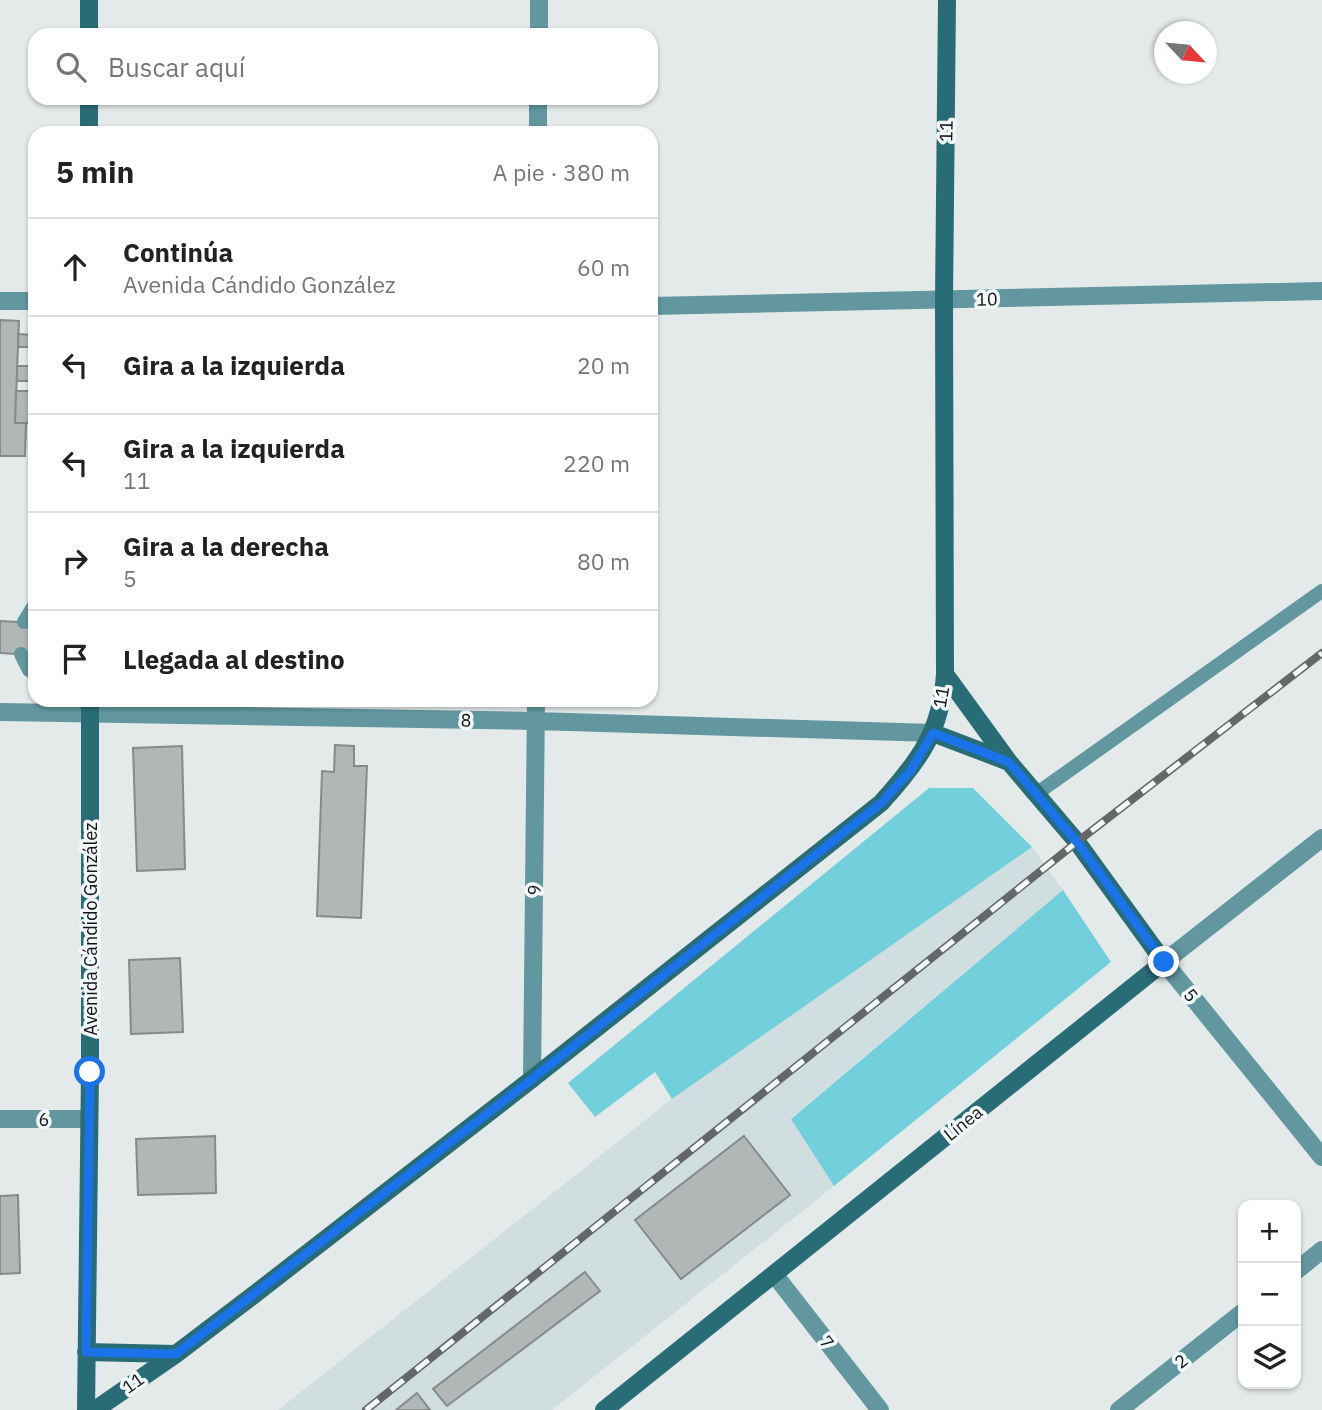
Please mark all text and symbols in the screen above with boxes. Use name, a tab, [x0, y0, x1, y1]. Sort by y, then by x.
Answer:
north arrow	[1154, 21, 1217, 84]
search box	[28, 28, 658, 105]
icon: search	[52, 48, 90, 86]
text: Buscar aquí	[108, 50, 245, 84]
street label: 11	[934, 120, 958, 142]
text: 5 min	[56, 152, 134, 191]
text: A pie · 380 m	[493, 157, 630, 187]
text: Continúa	[123, 235, 233, 269]
icon: ahead	[56, 248, 94, 286]
text: 60 m	[577, 252, 630, 282]
text: Avenida Cándido González	[123, 269, 396, 299]
street label: 10	[976, 287, 998, 311]
icon: left	[56, 346, 94, 384]
text: Gira a la izquierda	[123, 348, 345, 382]
text: 20 m	[577, 350, 630, 380]
text: Gira a la izquierda	[123, 431, 345, 465]
icon: left	[56, 444, 94, 482]
text: 220 m	[563, 448, 630, 478]
text: 11	[123, 465, 151, 495]
text: Gira a la derecha	[123, 529, 329, 563]
icon: right	[56, 542, 94, 580]
text: 80 m	[577, 546, 630, 576]
text: 5	[123, 563, 137, 593]
icon: arrive	[56, 640, 94, 678]
text: Llegada al destino	[123, 642, 345, 676]
street label: 11	[928, 684, 954, 710]
street label: 8	[460, 708, 472, 732]
street label: Avenida Cándido González	[79, 822, 102, 1036]
street label: 9	[522, 884, 546, 896]
route end	[1148, 946, 1179, 977]
street label: 5	[1179, 984, 1203, 1006]
route start	[74, 1056, 105, 1087]
street label: Línea	[939, 1100, 987, 1146]
street label: 6	[39, 1108, 49, 1131]
map controls	[1238, 1200, 1301, 1389]
button: +	[1238, 1200, 1301, 1263]
button: −	[1238, 1263, 1301, 1326]
button: layers	[1238, 1326, 1301, 1389]
street label: 7	[815, 1331, 839, 1353]
street label: 2	[1170, 1349, 1192, 1373]
street label: 11	[118, 1367, 148, 1399]

